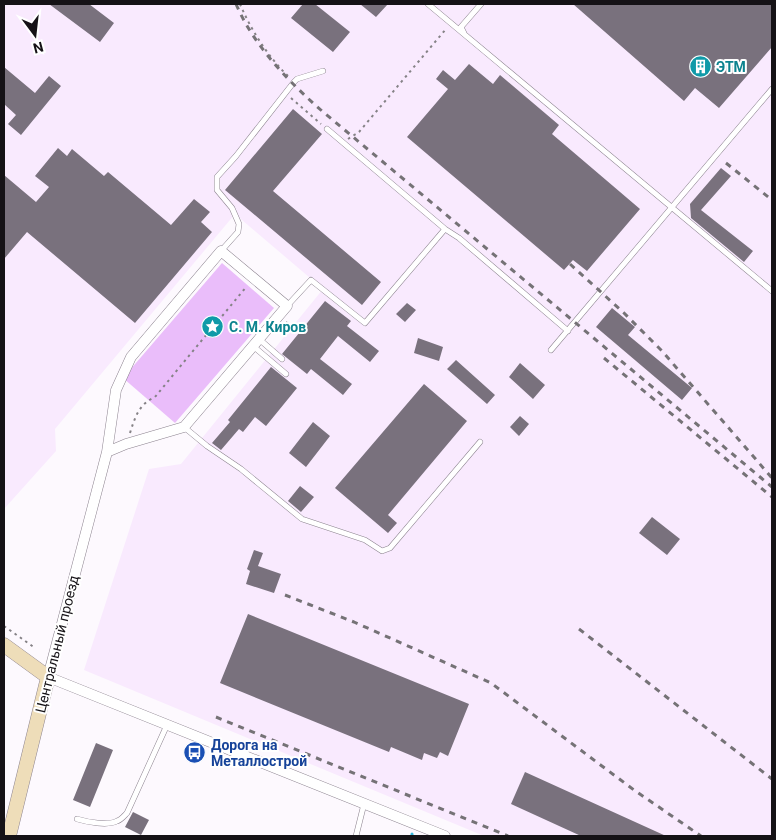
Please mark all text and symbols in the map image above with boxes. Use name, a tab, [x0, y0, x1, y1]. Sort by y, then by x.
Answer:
north arrow	[10, 10, 60, 60]
text: N	[32, 39, 45, 57]
building icon: ЭТМ	[688, 55, 712, 79]
place label: ЭТМ	[716, 59, 746, 75]
place icon: С. М. Киров	[201, 315, 225, 339]
place label: С. М. Киров	[229, 319, 306, 335]
street label: Центральный проезд	[32, 573, 82, 714]
place label: Дорога на Металлострой	[211, 737, 307, 769]
bus stop icon: Дорога на Металлострой	[183, 741, 207, 765]

